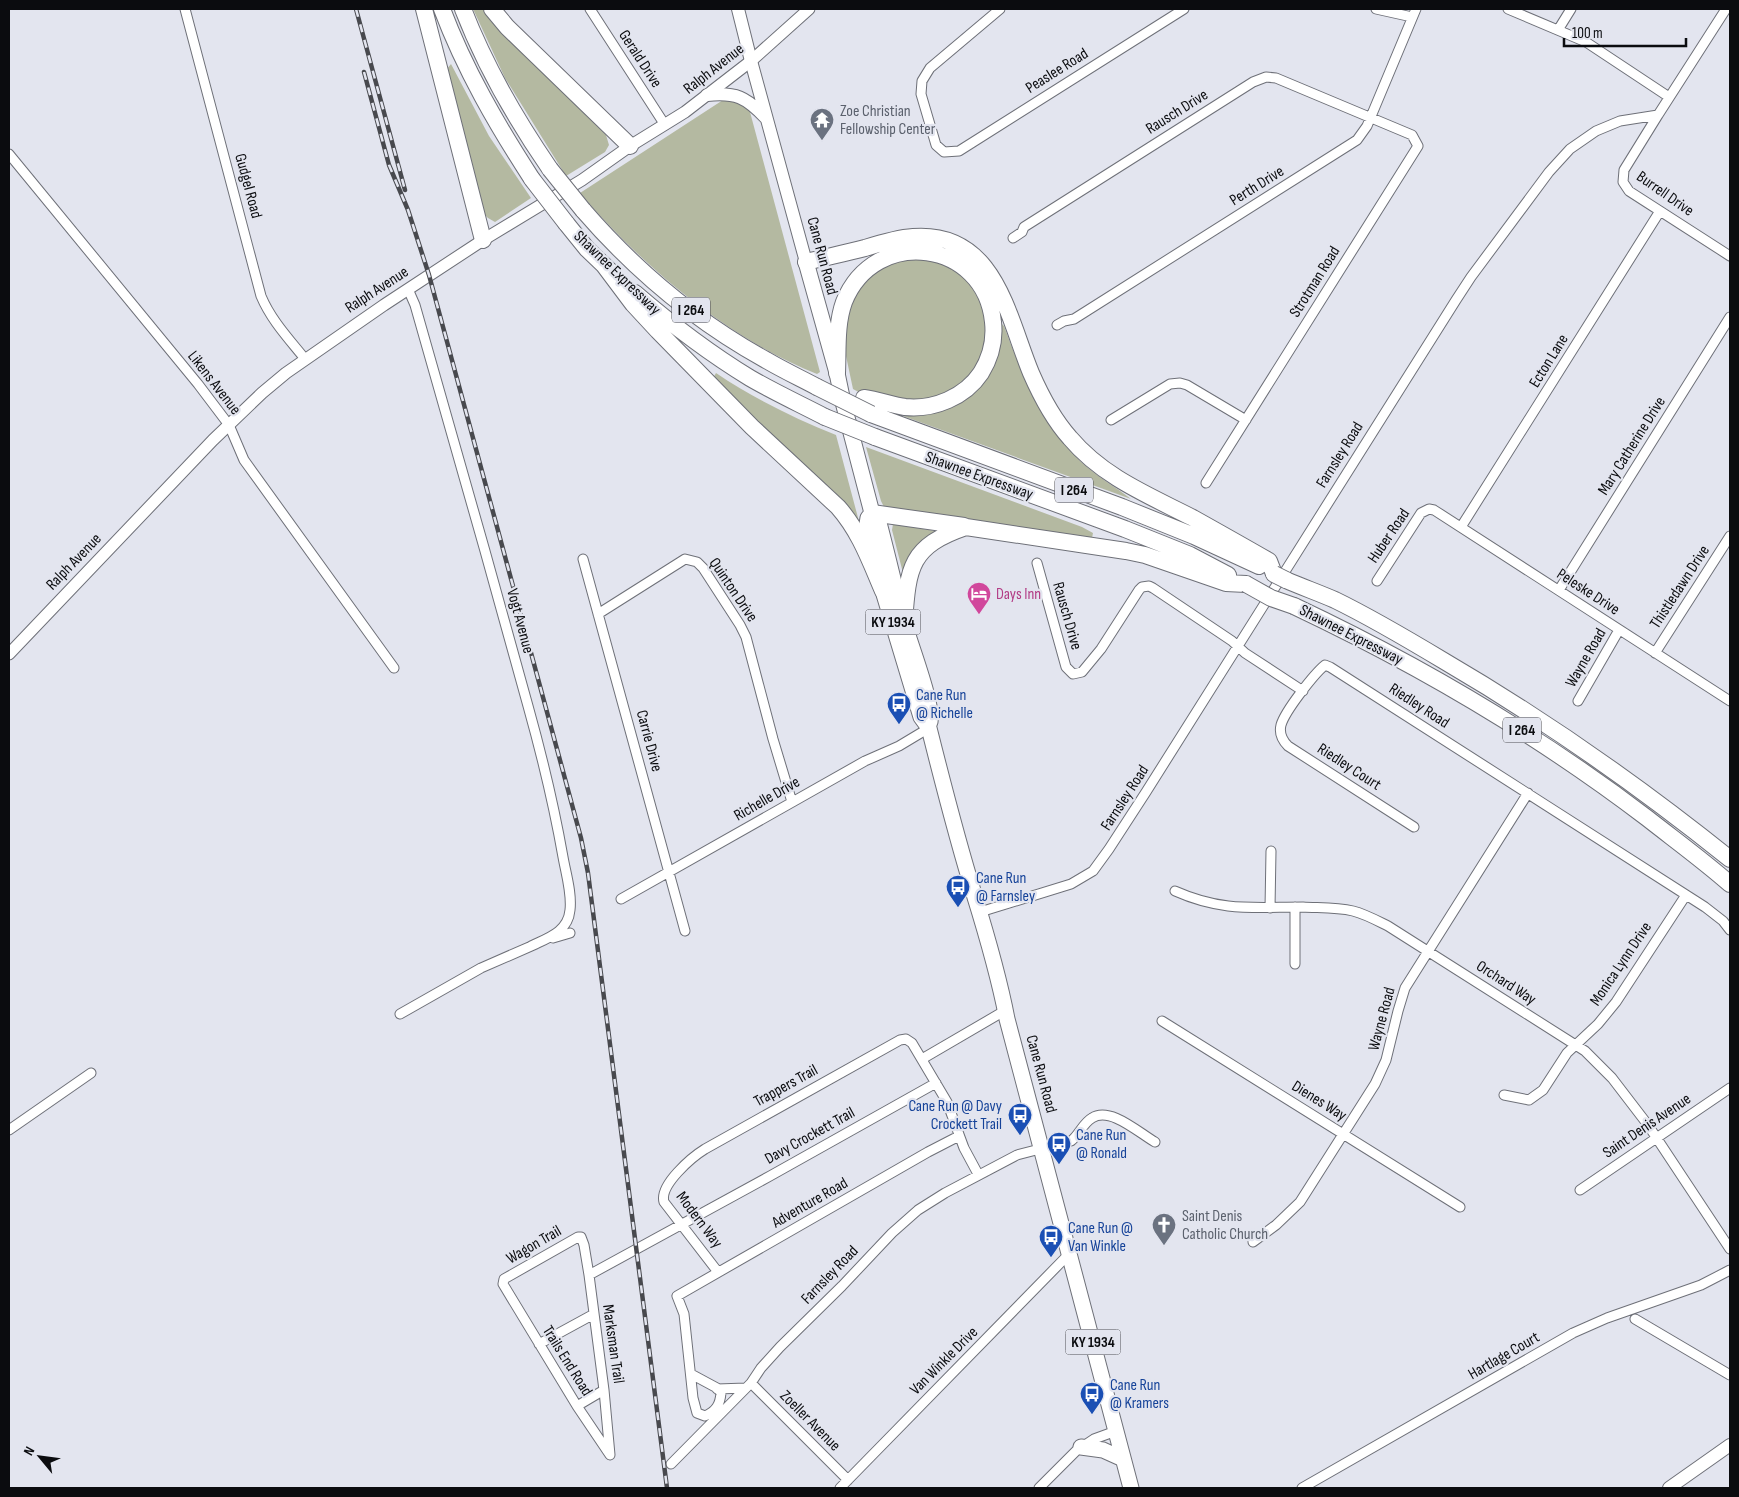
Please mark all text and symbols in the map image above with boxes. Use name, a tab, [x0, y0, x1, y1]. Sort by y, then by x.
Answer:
scale bar	[1564, 15, 1686, 47]
text: 100 m	[1572, 24, 1603, 43]
street label: Gerald Drive	[614, 27, 666, 91]
street label: Ralph Avenue	[680, 40, 748, 98]
street label: Peaslee Road	[1022, 44, 1092, 98]
street label: Rausch Drive	[1142, 86, 1212, 138]
place label: Zoe Christian Fellowship Center	[840, 102, 936, 139]
temple icon: Zoe Christian Fellowship Center	[809, 107, 835, 141]
street label: Gudgel Road	[230, 152, 266, 220]
street label: Perth Drive	[1226, 162, 1288, 210]
street label: Burrell Drive	[1633, 167, 1697, 221]
street label: Cane Run Road	[803, 215, 841, 297]
street label: Shawnee Expressway	[570, 227, 664, 319]
street label: Strotman Road	[1286, 243, 1344, 321]
street label: Ralph Avenue	[342, 263, 412, 317]
road number: I 264	[672, 298, 710, 322]
street label: Ecton Lane	[1525, 331, 1573, 391]
street label: Likens Avenue	[183, 347, 245, 419]
street label: Mary Catherine Drive	[1594, 393, 1670, 499]
street label: Farnsley Road	[1312, 419, 1368, 491]
street label: Shawnee Expressway	[923, 448, 1035, 504]
road number: I 264	[1055, 478, 1093, 502]
street label: Huber Road	[1364, 505, 1414, 567]
street label: Ralph Avenue	[42, 530, 106, 594]
street label: Thistledawn Drive	[1646, 542, 1714, 632]
street label: Quinton Drive	[705, 554, 761, 626]
street label: Peleske Drive	[1553, 565, 1623, 619]
street label: Rausch Drive	[1048, 580, 1086, 652]
hotel icon: Days Inn	[966, 581, 992, 615]
place label: Days Inn	[996, 585, 1041, 604]
street label: Vogt Avenue	[502, 587, 538, 655]
street label: Shawnee Expressway	[1296, 601, 1406, 669]
road number: KY 1934	[866, 610, 920, 634]
street label: Wayne Road	[1562, 625, 1610, 691]
street label: Riedley Road	[1385, 679, 1453, 733]
place label: Cane Run @ Richelle	[916, 686, 973, 723]
bus stop icon: Cane Run @ Richelle	[886, 691, 912, 725]
street label: Carrie Drive	[632, 708, 666, 774]
road number: I 264	[1503, 718, 1541, 742]
street label: Riedley Court	[1314, 739, 1385, 795]
street label: Farnsley Road	[1097, 762, 1153, 834]
street label: Richelle Drive	[731, 773, 803, 825]
place label: Cane Run @ Farnsley	[976, 869, 1035, 906]
bus stop icon: Cane Run @ Farnsley	[945, 874, 971, 908]
street label: Monica Lynn Drive	[1586, 919, 1656, 1009]
street label: Orchard Way	[1473, 957, 1539, 1009]
street label: Wayne Road	[1364, 985, 1400, 1053]
street label: Cane Run Road	[1022, 1033, 1060, 1115]
street label: Trappers Trail	[751, 1061, 821, 1111]
street label: Dienes Way	[1288, 1077, 1350, 1125]
street label: Saint Denis Avenue	[1599, 1090, 1695, 1162]
place label: Cane Run @ Davy Crockett Trail	[908, 1097, 1002, 1134]
bus stop icon: Cane Run @ Davy Crockett Trail	[1007, 1102, 1033, 1136]
street label: Davy Crockett Trail	[762, 1103, 858, 1169]
place label: Cane Run @ Ronald	[1076, 1126, 1127, 1163]
bus stop icon: Cane Run @ Ronald	[1046, 1131, 1072, 1165]
street label: Adventure Road	[768, 1174, 851, 1233]
street label: Modern Way	[672, 1188, 726, 1252]
place label: Saint Denis Catholic Church	[1182, 1207, 1268, 1244]
church icon: Saint Denis Catholic Church	[1151, 1212, 1177, 1246]
place label: Cane Run @ Van Winkle	[1068, 1219, 1133, 1256]
street label: Wagon Trail	[503, 1222, 565, 1268]
bus stop icon: Cane Run @ Van Winkle	[1038, 1224, 1064, 1258]
street label: Farnsley Road	[798, 1242, 862, 1308]
street label: Marksman Trail	[598, 1303, 628, 1385]
street label: Trails End Road	[538, 1322, 596, 1400]
street label: Van Winkle Drive	[906, 1323, 982, 1399]
street label: Hartlage Court	[1465, 1328, 1543, 1384]
road number: KY 1934	[1066, 1330, 1120, 1354]
place label: Cane Run @ Kramers	[1110, 1376, 1169, 1413]
bus stop icon: Cane Run @ Kramers	[1079, 1381, 1105, 1415]
street label: Zoeller Avenue	[776, 1387, 844, 1455]
north arrow	[15, 1432, 65, 1482]
text: N	[20, 1444, 38, 1458]

